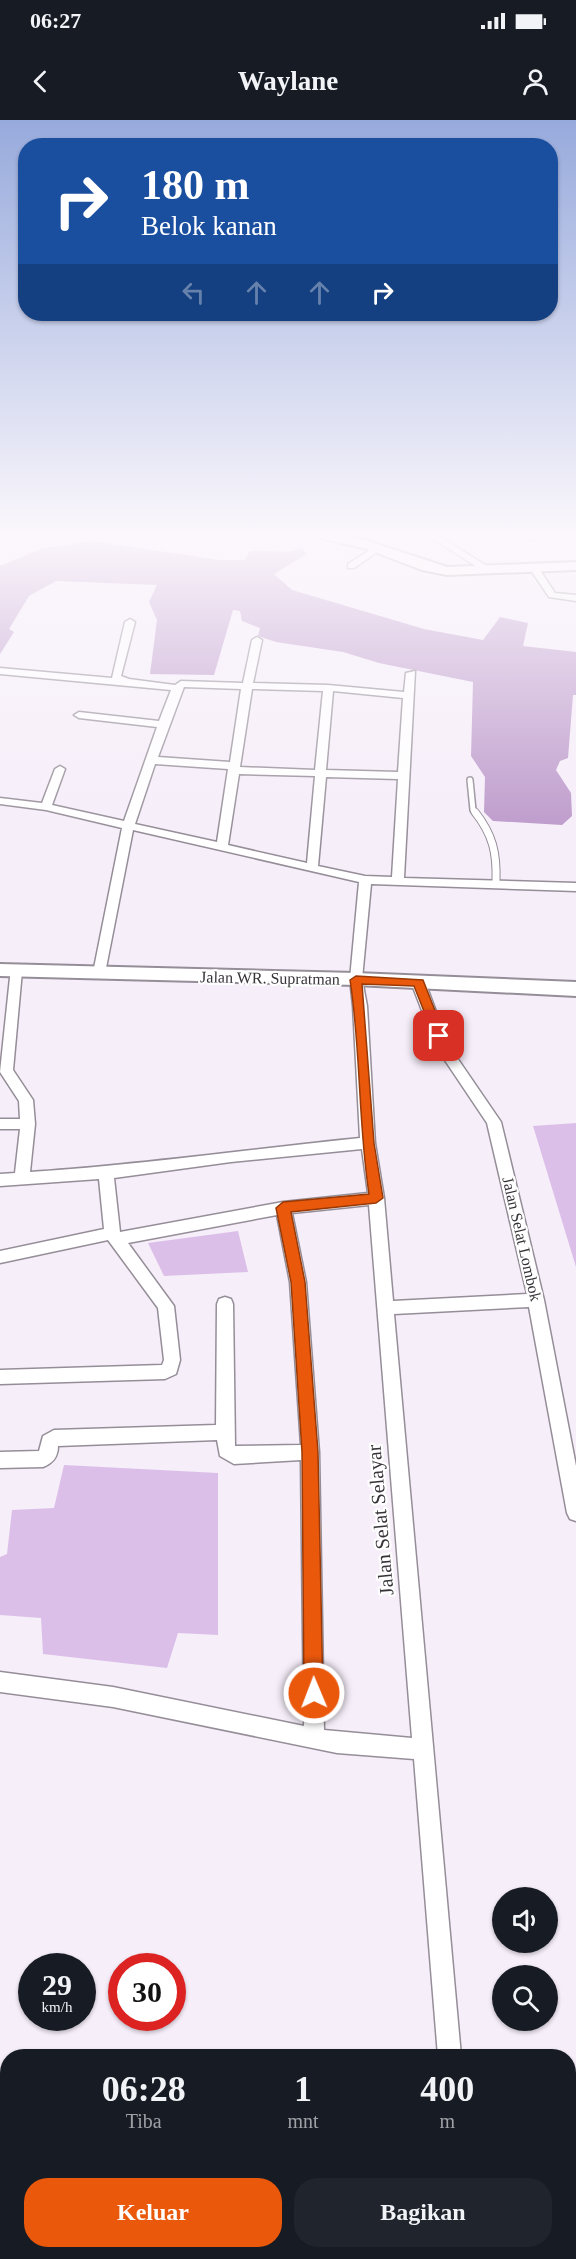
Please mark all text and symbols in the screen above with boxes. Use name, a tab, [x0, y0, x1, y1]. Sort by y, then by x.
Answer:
text: 06:27	[30, 8, 81, 33]
icon: back	[24, 65, 57, 98]
icon: person	[519, 65, 552, 98]
text: Waylane	[238, 66, 338, 96]
icon: right	[42, 162, 120, 240]
text: 180 m	[141, 162, 250, 208]
text: Belok kanan	[141, 211, 277, 241]
icon: left	[177, 276, 210, 309]
icon: ahead	[240, 276, 273, 309]
icon: ahead	[303, 276, 336, 309]
icon: right	[366, 276, 399, 309]
street label: Jalan WR. Supratman	[200, 968, 340, 989]
pin	[413, 1010, 464, 1061]
icon: arrive	[422, 1019, 455, 1052]
street label: Jalan Selat Lombok	[499, 1175, 545, 1303]
street label: Jalan Selat Selayar	[362, 1443, 399, 1596]
position arrow	[282, 1661, 346, 1725]
map controls	[492, 1887, 558, 2031]
button: sound	[492, 1887, 558, 1953]
speed limit sign: 30	[108, 1953, 186, 2031]
button: search	[492, 1965, 558, 2031]
text: 29	[42, 1968, 72, 2001]
text: km/h	[42, 1999, 72, 2015]
text: 06:28	[102, 2069, 186, 2109]
text: 1	[294, 2069, 312, 2109]
text: 400	[420, 2069, 474, 2109]
text: Tiba	[126, 2110, 162, 2132]
text: mnt	[287, 2110, 319, 2132]
text: m	[440, 2110, 455, 2132]
button: Keluar	[24, 2178, 282, 2247]
button: Bagikan	[294, 2178, 552, 2247]

